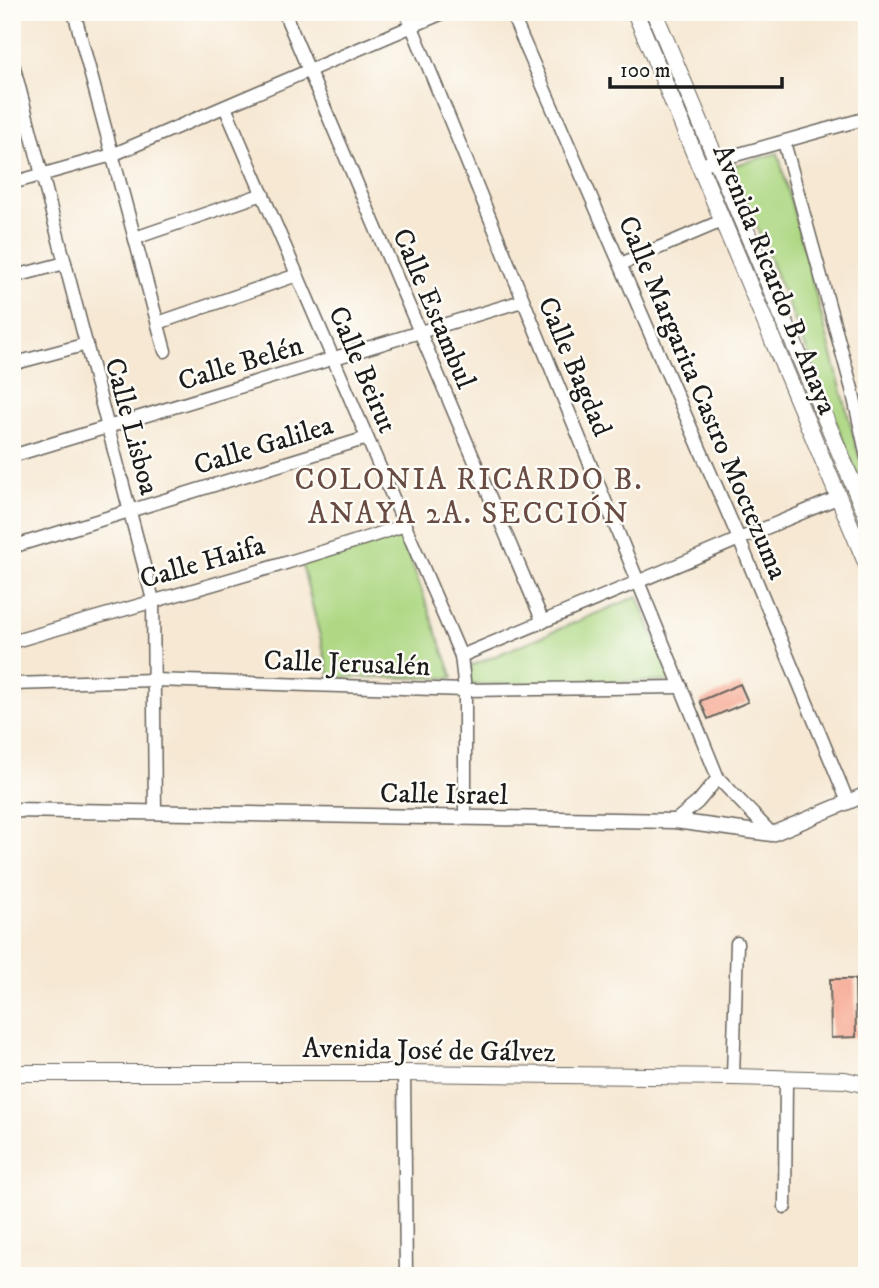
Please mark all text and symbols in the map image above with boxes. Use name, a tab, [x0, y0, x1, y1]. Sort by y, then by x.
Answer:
scale bar	[610, 46, 781, 90]
text: 100 m	[620, 58, 671, 84]
street label: Avenida Ricardo B. Anaya	[704, 139, 845, 420]
street label: Calle Margarita Castro Moctezuma	[610, 211, 795, 585]
street label: Calle Estambul	[384, 223, 483, 395]
street label: Calle Bagdad	[530, 292, 620, 442]
street label: Calle Beirut	[320, 301, 405, 438]
street label: Calle Belén	[174, 328, 307, 399]
street label: Calle Lisboa	[97, 354, 167, 499]
street label: Calle Galilea	[190, 408, 337, 483]
district label: COLONIA RICARDO B. ANAYA 2A. SECCIÓN	[294, 462, 644, 533]
street label: Calle Haifa	[136, 528, 269, 597]
street label: Calle Jerusalén	[263, 643, 431, 684]
street label: Calle Israel	[380, 776, 509, 813]
street label: Avenida José de Gálvez	[302, 1031, 556, 1070]

